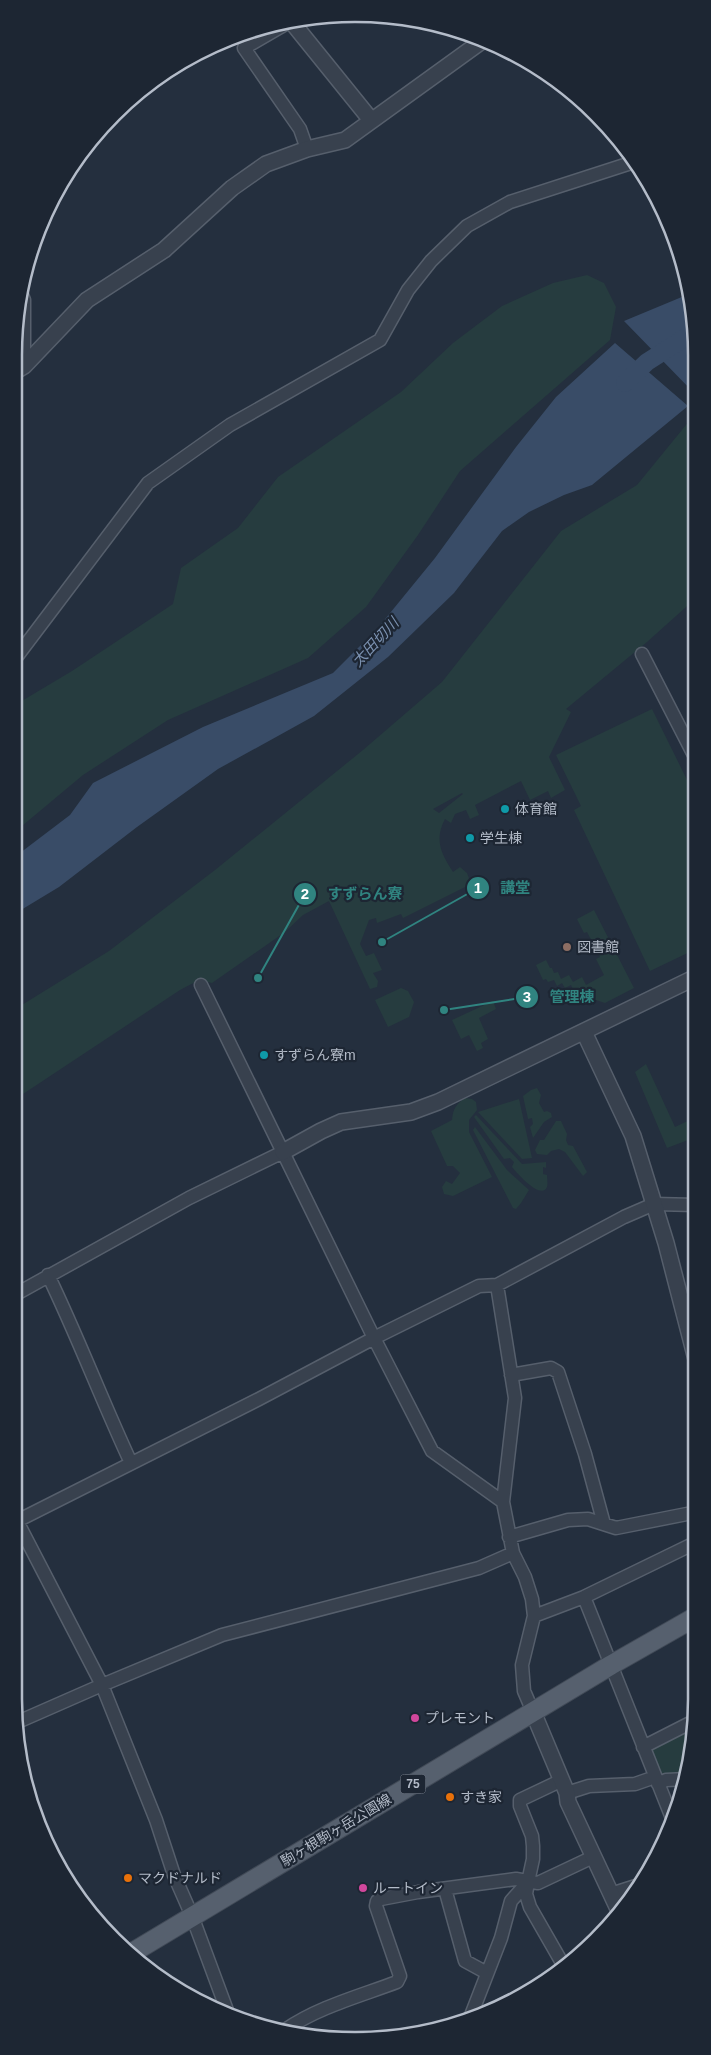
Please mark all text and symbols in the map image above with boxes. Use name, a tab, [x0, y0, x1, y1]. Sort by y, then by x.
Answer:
water label: 太田切川	[348, 613, 403, 670]
place label: 体育館	[515, 801, 557, 817]
marker: 体育館	[499, 803, 511, 815]
place label: 学生棟	[480, 830, 522, 846]
marker: 学生棟	[464, 832, 476, 844]
callout: 講堂	[465, 873, 540, 903]
callout: すずらん寮	[293, 879, 413, 909]
text: 1	[474, 879, 482, 896]
text: 講堂	[500, 879, 530, 896]
text: 2	[301, 885, 309, 902]
text: すずらん寮	[327, 885, 403, 902]
place label: 図書館	[577, 939, 619, 955]
marker: 図書館	[561, 941, 573, 953]
callout: 管理棟	[514, 982, 604, 1012]
text: 3	[523, 988, 531, 1005]
text: 管理棟	[549, 988, 595, 1005]
place label: すずらん寮m	[274, 1047, 356, 1063]
marker: すずらん寮m	[258, 1049, 270, 1061]
place label: プレモント	[425, 1710, 495, 1726]
marker: プレモント	[409, 1712, 421, 1724]
road number: 75	[400, 1775, 426, 1794]
place label: すき家	[460, 1789, 502, 1805]
street label: 駒ヶ根駒ヶ岳公園線	[278, 1791, 394, 1869]
marker: すき家	[444, 1791, 456, 1803]
place label: マクドナルド	[138, 1870, 222, 1886]
marker: マクドナルド	[122, 1872, 134, 1884]
place label: ルートイン	[373, 1880, 443, 1896]
marker: ルートイン	[357, 1882, 369, 1894]

